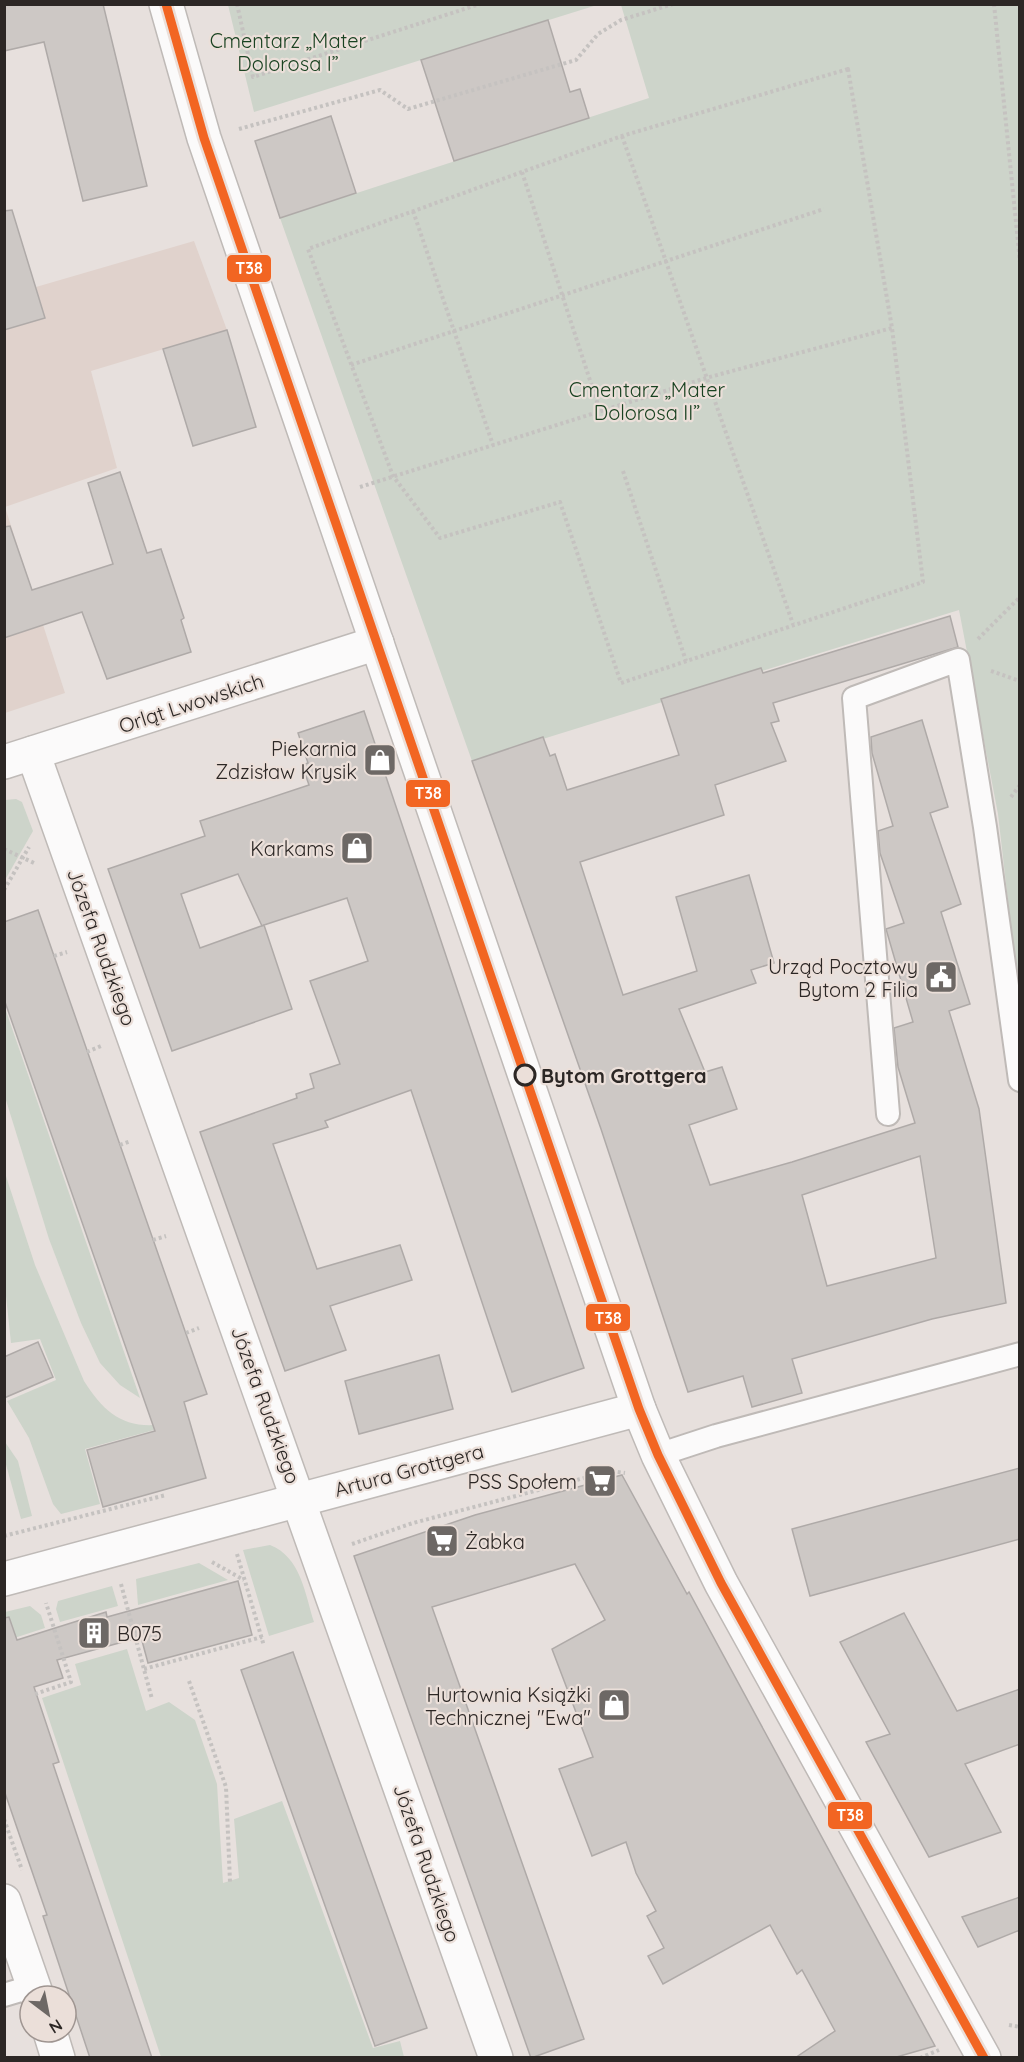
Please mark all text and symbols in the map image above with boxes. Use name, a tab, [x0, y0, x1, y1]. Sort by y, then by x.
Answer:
park label: Cmentarz „Mater Dolorosa I”	[210, 28, 367, 76]
line badge: T38	[226, 254, 272, 283]
text: T38	[235, 258, 263, 278]
park label: Cmentarz „Mater Dolorosa II”	[569, 377, 726, 425]
street label: Orląt Lwowskich	[116, 668, 266, 738]
place label: Piekarnia Zdzisław Krysik	[215, 736, 357, 784]
shop icon: Piekarnia Zdzisław Krysik	[362, 742, 398, 778]
line badge: T38	[405, 779, 451, 808]
text: T38	[414, 783, 442, 803]
shop icon: Karkams	[339, 830, 375, 866]
place label: Karkams	[250, 836, 334, 861]
street label: Józefa Rudzkiego	[62, 865, 142, 1029]
place label: Urząd Pocztowy Bytom 2 Filia	[768, 954, 918, 1002]
public building icon: Urząd Pocztowy Bytom 2 Filia	[923, 959, 959, 995]
place label: Bytom Grottgera	[541, 1063, 707, 1088]
marker: Bytom Grottgera	[514, 1064, 536, 1086]
line badge: T38	[585, 1303, 631, 1332]
text: T38	[594, 1308, 622, 1328]
street label: Józefa Rudzkiego	[226, 1323, 306, 1487]
street label: Artura Grottgera	[332, 1438, 486, 1502]
supermarket icon: PSS Społem	[582, 1463, 618, 1499]
place label: PSS Społem	[468, 1469, 577, 1494]
supermarket icon: Żabka	[424, 1523, 460, 1559]
place label: Żabka	[465, 1529, 525, 1554]
building icon: B075	[76, 1615, 112, 1651]
place label: B075	[117, 1621, 162, 1646]
place label: Hurtownia Książki Technicznej "Ewa"	[425, 1682, 591, 1730]
shop icon: Hurtownia Książki Technicznej "Ewa"	[596, 1687, 632, 1723]
street label: Józefa Rudzkiego	[388, 1781, 466, 1945]
line badge: T38	[827, 1801, 873, 1830]
text: T38	[836, 1805, 864, 1825]
north arrow	[18, 1984, 78, 2044]
text: N	[46, 2015, 66, 2038]

